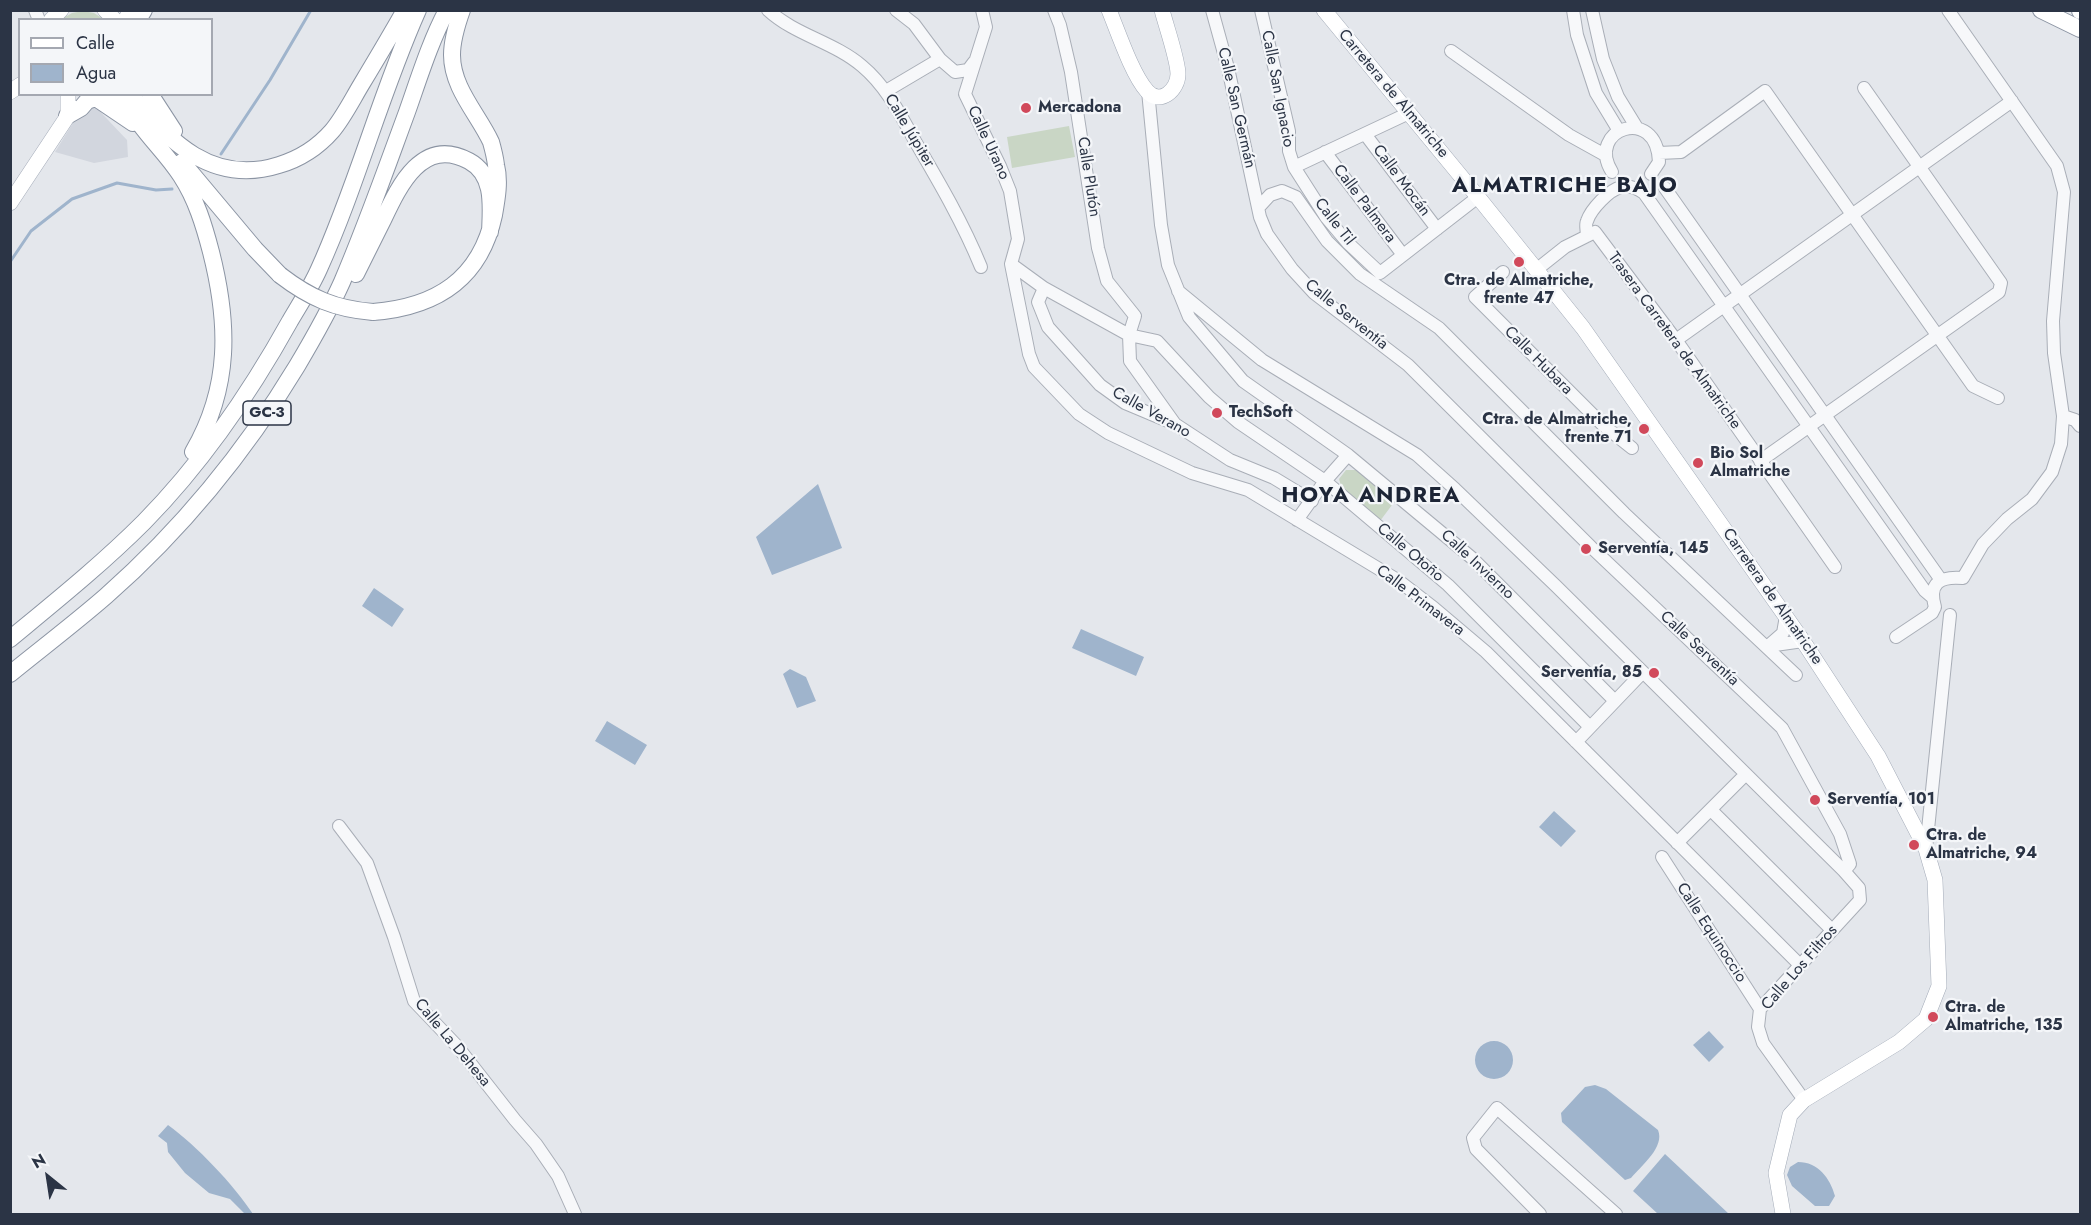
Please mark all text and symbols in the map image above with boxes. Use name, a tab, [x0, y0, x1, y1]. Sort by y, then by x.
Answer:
legend	[18, 18, 213, 96]
street label: Carretera de Almatriche	[1334, 26, 1452, 162]
street label: Calle San Ignacio	[1256, 29, 1298, 149]
text: Calle	[76, 30, 115, 56]
street label: Calle San Germán	[1213, 46, 1259, 170]
text: Agua	[76, 60, 116, 86]
street label: Calle Júpiter	[880, 91, 938, 171]
place label: Mercadona	[1038, 98, 1121, 118]
marker: Mercadona	[1019, 101, 1033, 115]
street label: Calle Urano	[963, 103, 1013, 183]
street label: Calle Plutón	[1072, 136, 1104, 218]
street label: Calle Mocán	[1368, 141, 1434, 221]
street label: Calle Palmera	[1328, 161, 1400, 247]
district label: ALMATRICHE BAJO	[1452, 174, 1678, 200]
street label: Calle Til	[1310, 195, 1358, 249]
street label: Trasera Carretera de Almatriche	[1603, 249, 1745, 433]
marker: Ctra. de Almatriche, frente 47	[1512, 255, 1526, 269]
place label: Ctra. de Almatriche, frente 47	[1444, 271, 1594, 309]
street label: Calle Serventía	[1301, 276, 1391, 354]
street label: Calle Hubara	[1500, 323, 1576, 399]
street label: Calle Verano	[1108, 384, 1194, 442]
road number: GC-3	[243, 401, 291, 425]
place label: TechSoft	[1229, 403, 1293, 423]
marker: TechSoft	[1210, 406, 1224, 420]
place label: Ctra. de Almatriche, frente 71	[1482, 410, 1632, 448]
marker: Ctra. de Almatriche, frente 71	[1637, 422, 1651, 436]
place label: Bio Sol Almatriche	[1710, 444, 1790, 482]
marker: Bio Sol Almatriche	[1691, 456, 1705, 470]
district label: HOYA ANDREA	[1281, 484, 1461, 510]
street label: Calle Otoño	[1373, 519, 1447, 587]
street label: Carretera de Almatriche	[1718, 525, 1826, 669]
street label: Calle Invierno	[1436, 526, 1518, 604]
place label: Serventía, 145	[1598, 539, 1709, 559]
marker: Serventía, 145	[1579, 542, 1593, 556]
street label: Calle Primavera	[1372, 562, 1468, 640]
street label: Calle Serventía	[1655, 607, 1743, 691]
place label: Serventía, 85	[1541, 663, 1642, 683]
marker: Serventía, 85	[1647, 666, 1661, 680]
place label: Serventía, 101	[1827, 790, 1935, 810]
marker: Serventía, 101	[1808, 793, 1822, 807]
place label: Ctra. de Almatriche, 94	[1926, 826, 2037, 864]
marker: Ctra. de Almatriche, 94	[1907, 838, 1921, 852]
street label: Calle Equinoccio	[1672, 880, 1750, 986]
street label: Calle Los Filtros	[1758, 922, 1842, 1014]
street label: Calle La Dehesa	[410, 995, 494, 1091]
place label: Ctra. de Almatriche, 135	[1945, 998, 2063, 1036]
marker: Ctra. de Almatriche, 135	[1926, 1010, 1940, 1024]
north arrow	[18, 1147, 78, 1207]
text: N	[27, 1148, 50, 1174]

